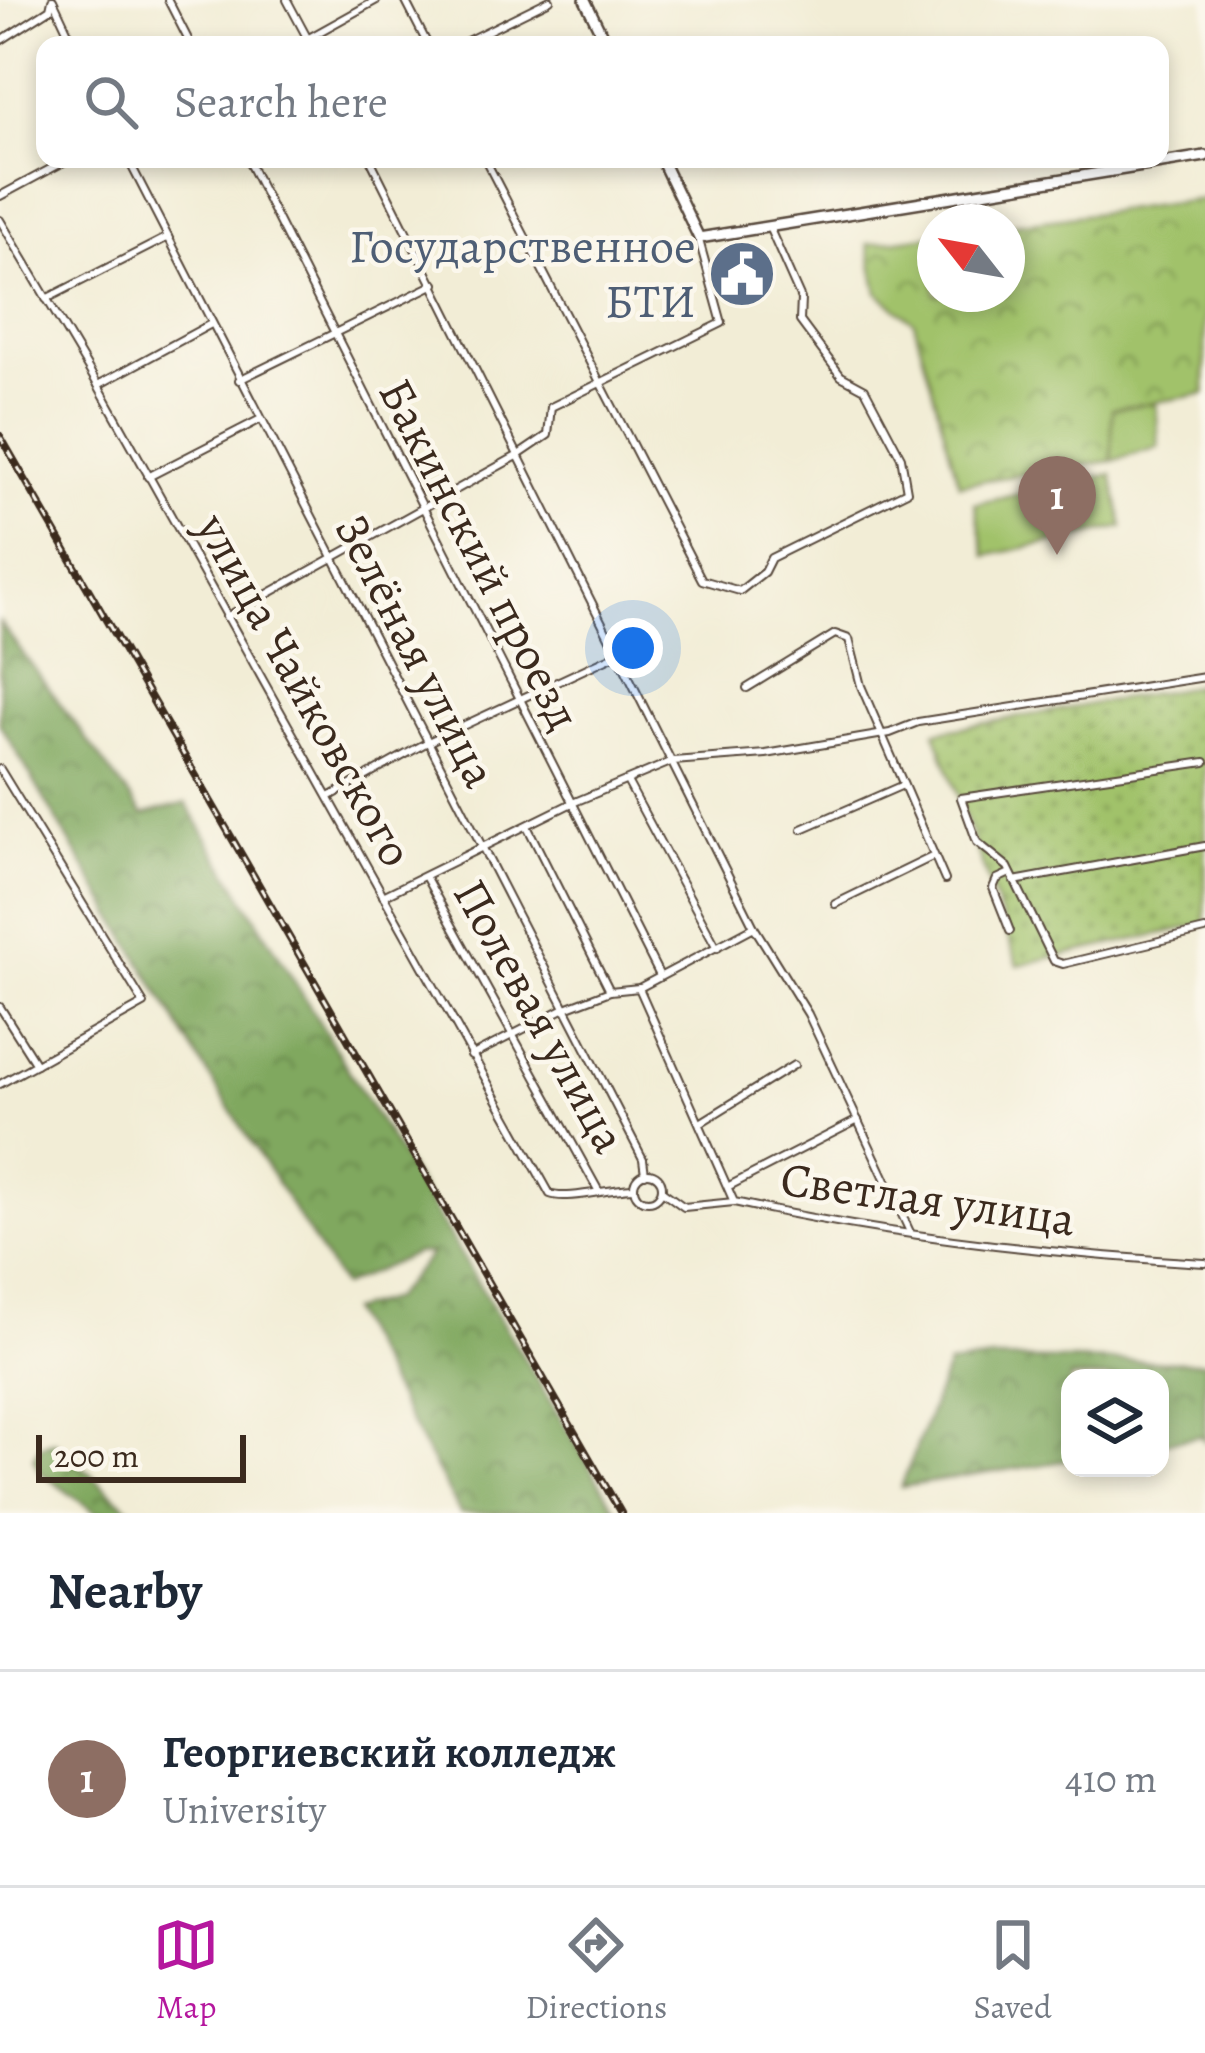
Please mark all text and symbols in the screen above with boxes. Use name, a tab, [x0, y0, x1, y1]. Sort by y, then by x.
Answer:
search box	[36, 36, 1169, 168]
icon: search	[78, 69, 144, 135]
text: Search here	[174, 71, 388, 133]
north arrow	[917, 204, 1025, 312]
place label: Государственное БТИ	[349, 213, 696, 334]
public building icon: Государственное БТИ	[707, 239, 777, 309]
street label: Бакинский проезд	[363, 367, 597, 741]
pin: 1	[1018, 456, 1096, 555]
street label: улица Чайковского	[180, 501, 429, 878]
street label: Зелёная улица	[319, 503, 513, 799]
your location	[603, 618, 663, 678]
street label: Полевая улица	[438, 867, 642, 1165]
street label: Светлая улица	[777, 1146, 1079, 1252]
map controls	[1061, 1369, 1169, 1477]
button: layers	[1061, 1369, 1169, 1477]
scale bar	[36, 1429, 246, 1482]
text: 200 m	[54, 1433, 139, 1478]
text: Nearby	[48, 1556, 202, 1626]
text: Георгиевский колледж	[162, 1721, 616, 1783]
text: 1	[80, 1752, 94, 1805]
text: 410 m	[1065, 1752, 1157, 1805]
text: University	[162, 1783, 326, 1836]
tab: Map	[153, 1912, 219, 2029]
tab: Directions	[526, 1912, 667, 2029]
tab: Saved	[974, 1912, 1052, 2029]

